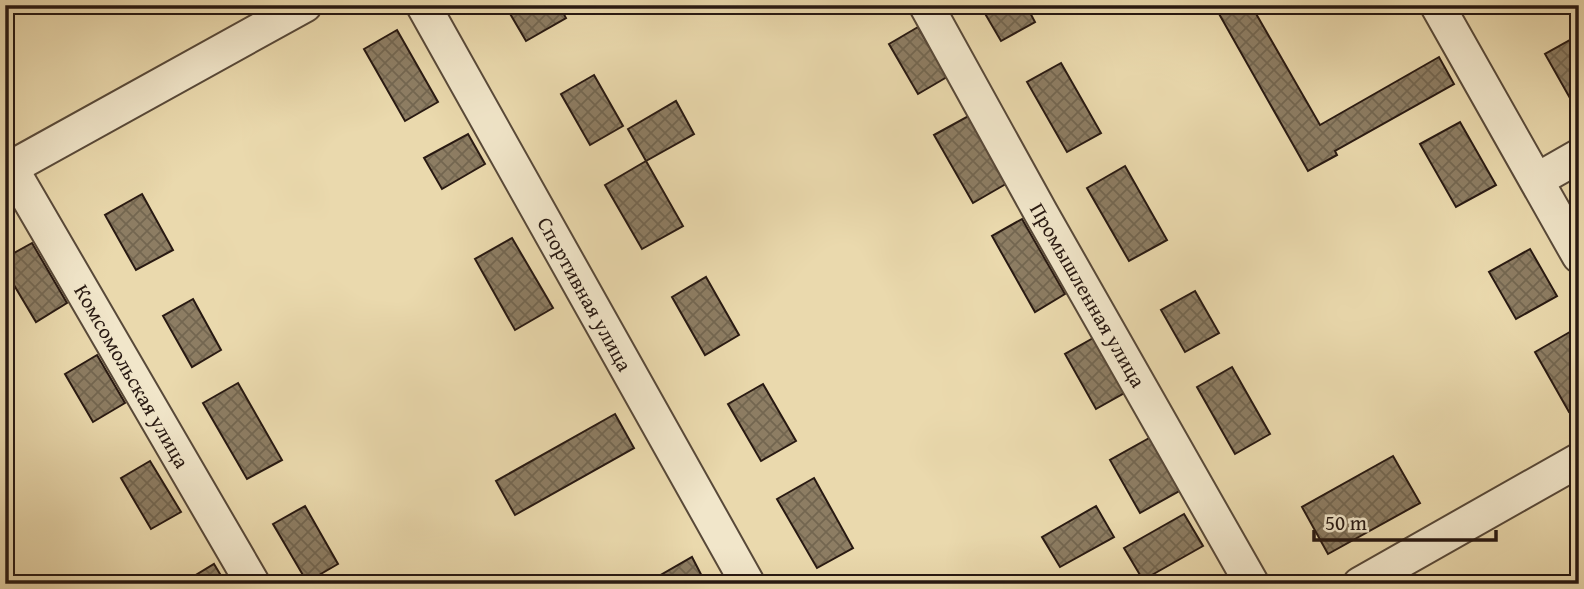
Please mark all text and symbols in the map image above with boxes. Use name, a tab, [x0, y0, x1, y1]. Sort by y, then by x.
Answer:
street label: Промышленная улица	[1022, 197, 1154, 393]
street label: Спортивная улица	[530, 211, 640, 377]
street label: Комсомольская улица	[67, 278, 197, 474]
scale bar	[1314, 498, 1496, 542]
text: 50 m	[1325, 507, 1367, 538]

